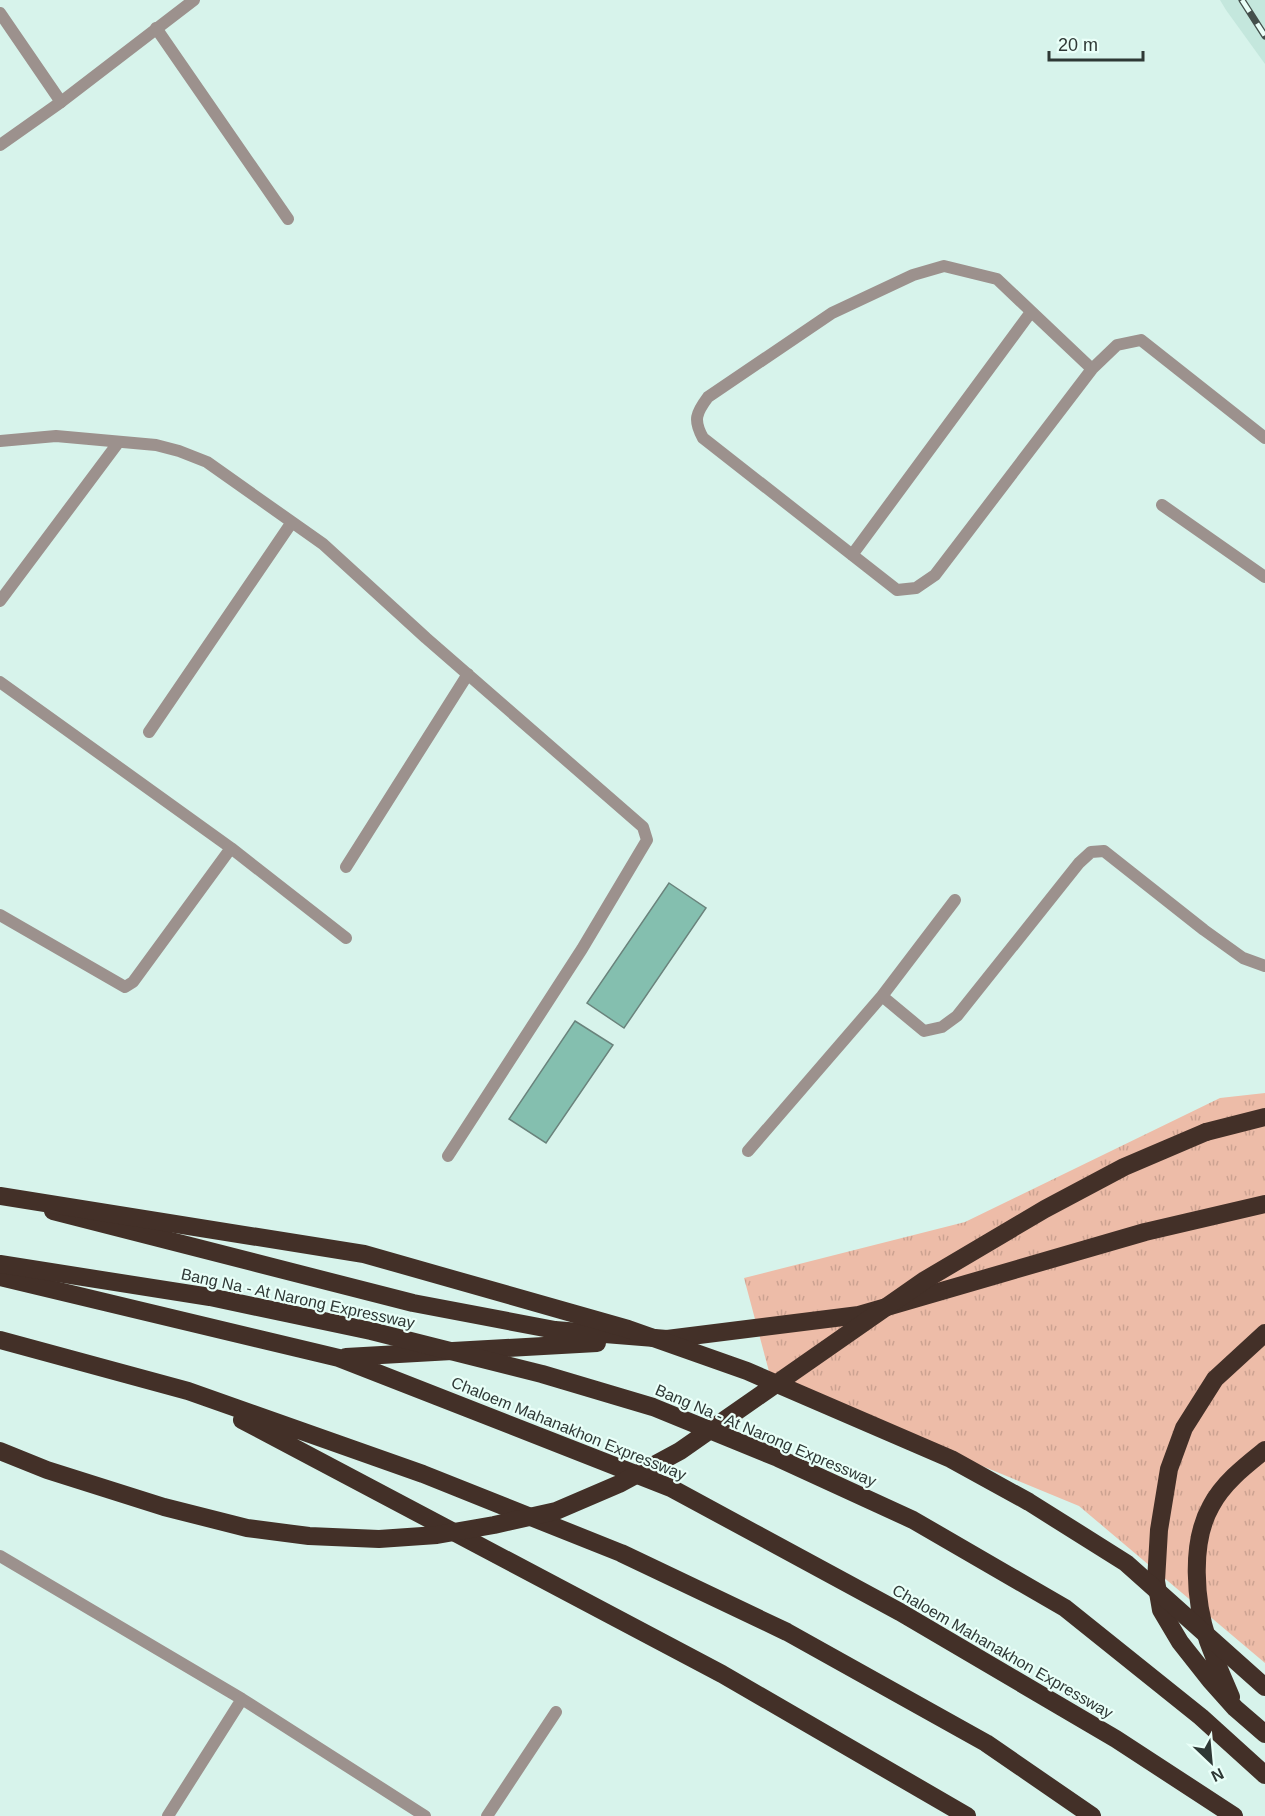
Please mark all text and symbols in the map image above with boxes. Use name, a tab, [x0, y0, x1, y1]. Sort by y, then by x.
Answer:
scale bar	[1049, 24, 1144, 62]
text: 20 m	[1058, 35, 1098, 55]
street label: Bang Na - At Narong Expressway	[180, 1265, 416, 1332]
street label: Chaloem Mahanakhon Expressway	[449, 1373, 689, 1483]
street label: Bang Na - At Narong Expressway	[653, 1381, 879, 1490]
street label: Chaloem Mahanakhon Expressway	[890, 1581, 1116, 1722]
north arrow	[1181, 1732, 1241, 1792]
text: N	[1208, 1765, 1226, 1785]

